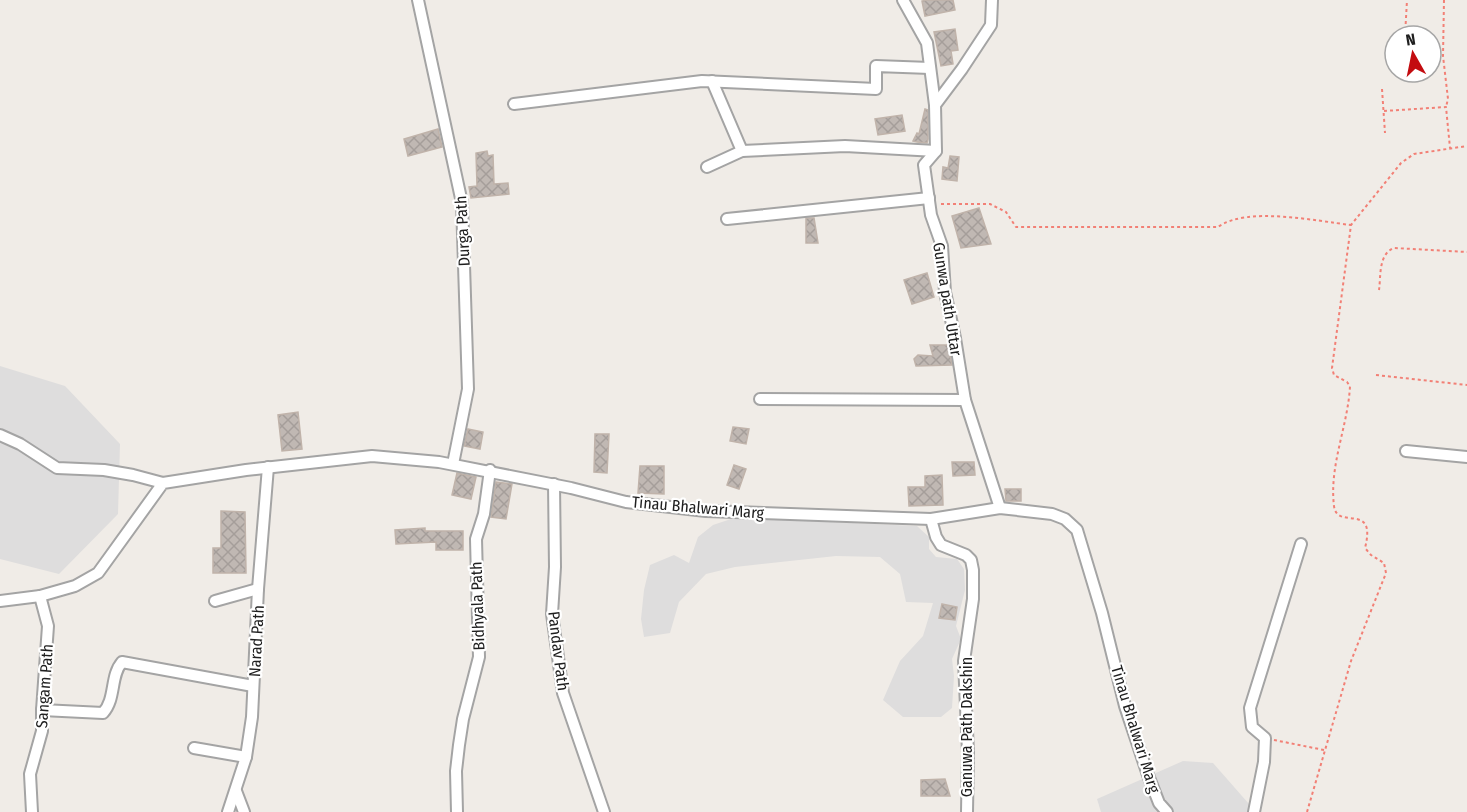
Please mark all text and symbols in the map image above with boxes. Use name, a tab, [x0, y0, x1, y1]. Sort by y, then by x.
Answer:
north arrow	[1383, 24, 1443, 84]
text: N	[1405, 30, 1417, 50]
street label: Durga Path	[451, 195, 474, 267]
street label: Gunwa path Uttar	[929, 241, 966, 358]
street label: Tinau Bhalwari Marg	[631, 492, 765, 523]
street label: Bidhyala Path	[466, 561, 489, 651]
street label: Narad Path	[245, 605, 268, 677]
street label: Pandav Path	[544, 610, 573, 692]
street label: Sangam Path	[32, 643, 57, 729]
street label: Ganuwa Path Dakshin	[957, 657, 976, 797]
street label: Tinau Bhalwari Marg	[1107, 663, 1164, 796]

